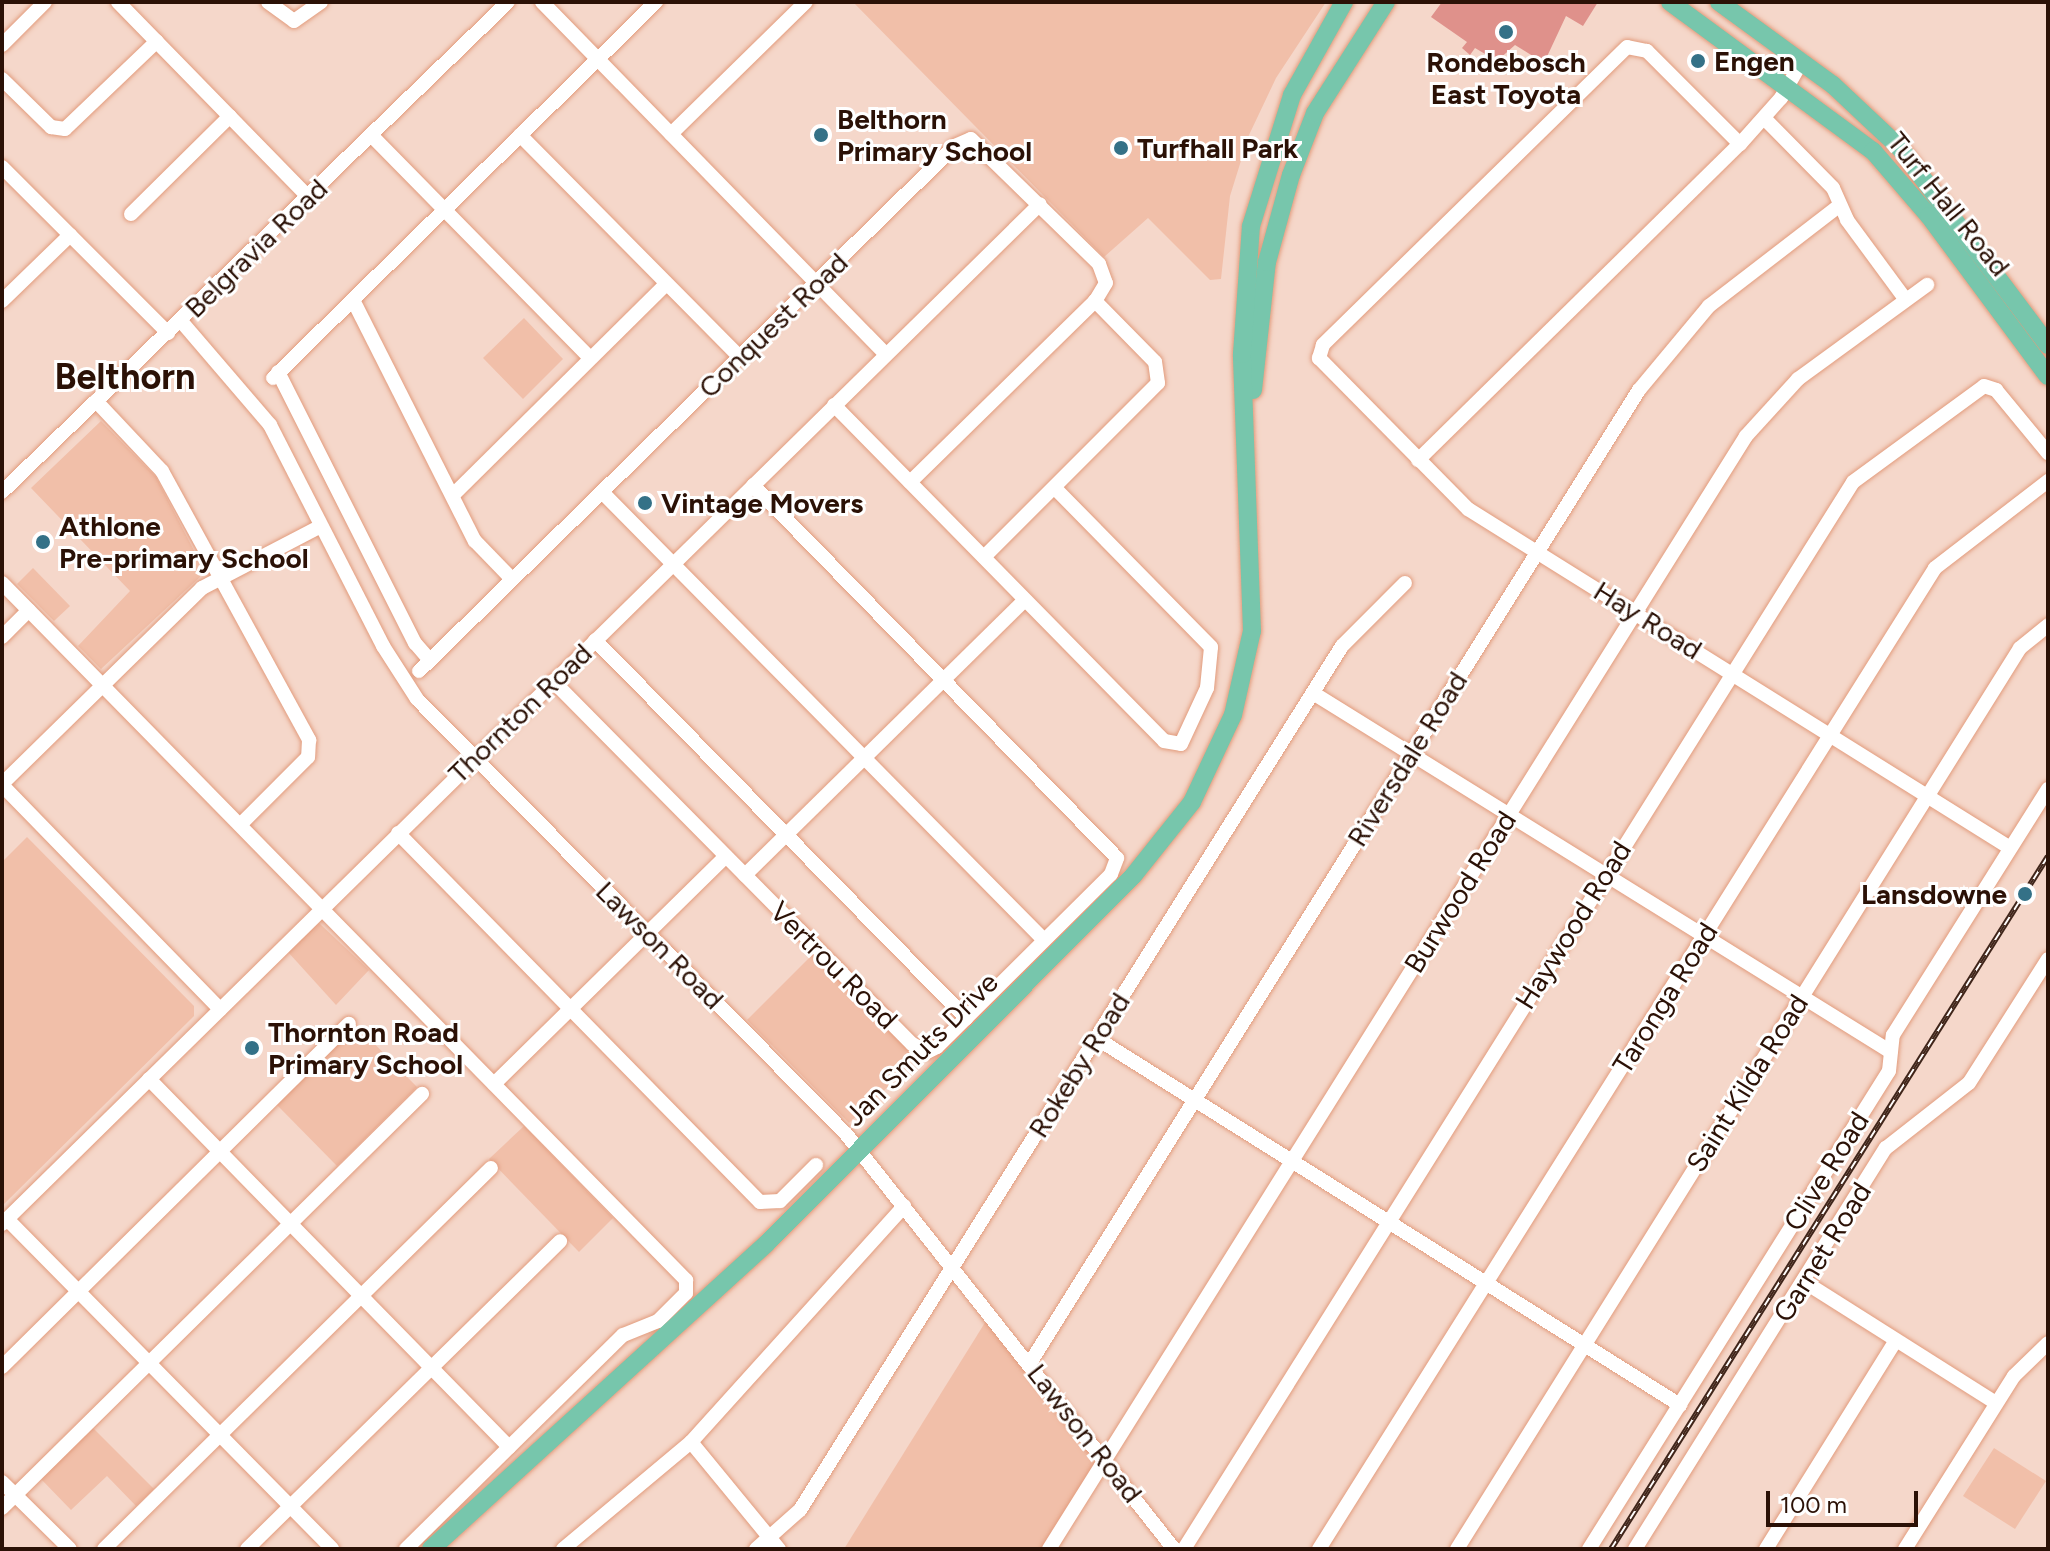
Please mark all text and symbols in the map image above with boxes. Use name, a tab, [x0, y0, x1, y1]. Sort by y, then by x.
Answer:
marker: Rondebosch East Toyota	[1497, 23, 1515, 41]
place label: Engen	[1714, 44, 1795, 78]
place label: Rondebosch East Toyota	[1426, 45, 1586, 111]
marker: Engen	[1689, 52, 1707, 70]
place label: Belthorn Primary School	[837, 102, 1032, 168]
street label: Turf Hall Road	[1881, 125, 2017, 283]
marker: Belthorn Primary School	[812, 126, 830, 144]
place label: Turfhall Park	[1137, 131, 1298, 165]
marker: Turfhall Park	[1112, 139, 1130, 157]
street label: Belgravia Road	[178, 172, 334, 324]
street label: Conquest Road	[691, 245, 855, 405]
district label: Belthorn	[55, 355, 195, 399]
place label: Vintage Movers	[661, 486, 863, 520]
marker: Vintage Movers	[636, 494, 654, 512]
place label: Athlone Pre-primary School	[59, 509, 309, 575]
marker: Athlone Pre-primary School	[34, 533, 52, 551]
street label: Hay Road	[1588, 574, 1708, 666]
street label: Thornton Road	[441, 636, 599, 790]
street label: Riversdale Road	[1340, 665, 1474, 853]
street label: Burwood Road	[1397, 805, 1523, 979]
street label: Haywood Road	[1508, 835, 1638, 1015]
street label: Lawson Road	[589, 874, 731, 1016]
place label: Lansdowne	[1861, 877, 2007, 911]
marker: Lansdowne	[2014, 883, 2036, 905]
street label: Vertrou Road	[763, 894, 905, 1036]
street label: Taronga Road	[1605, 916, 1725, 1080]
street label: Jan Smuts Drive	[837, 965, 1005, 1133]
street label: Rokeby Road	[1021, 986, 1137, 1144]
street label: Saint Kilda Road	[1679, 988, 1815, 1178]
place label: Thornton Road Primary School	[268, 1015, 463, 1081]
marker: Thornton Road Primary School	[243, 1039, 261, 1057]
street label: Clive Road	[1776, 1105, 1876, 1237]
street label: Garnet Road	[1766, 1176, 1878, 1328]
street label: Lawson Road	[1020, 1357, 1150, 1509]
scale bar	[1770, 1475, 1922, 1525]
text: 100 m	[1780, 1490, 1847, 1519]

